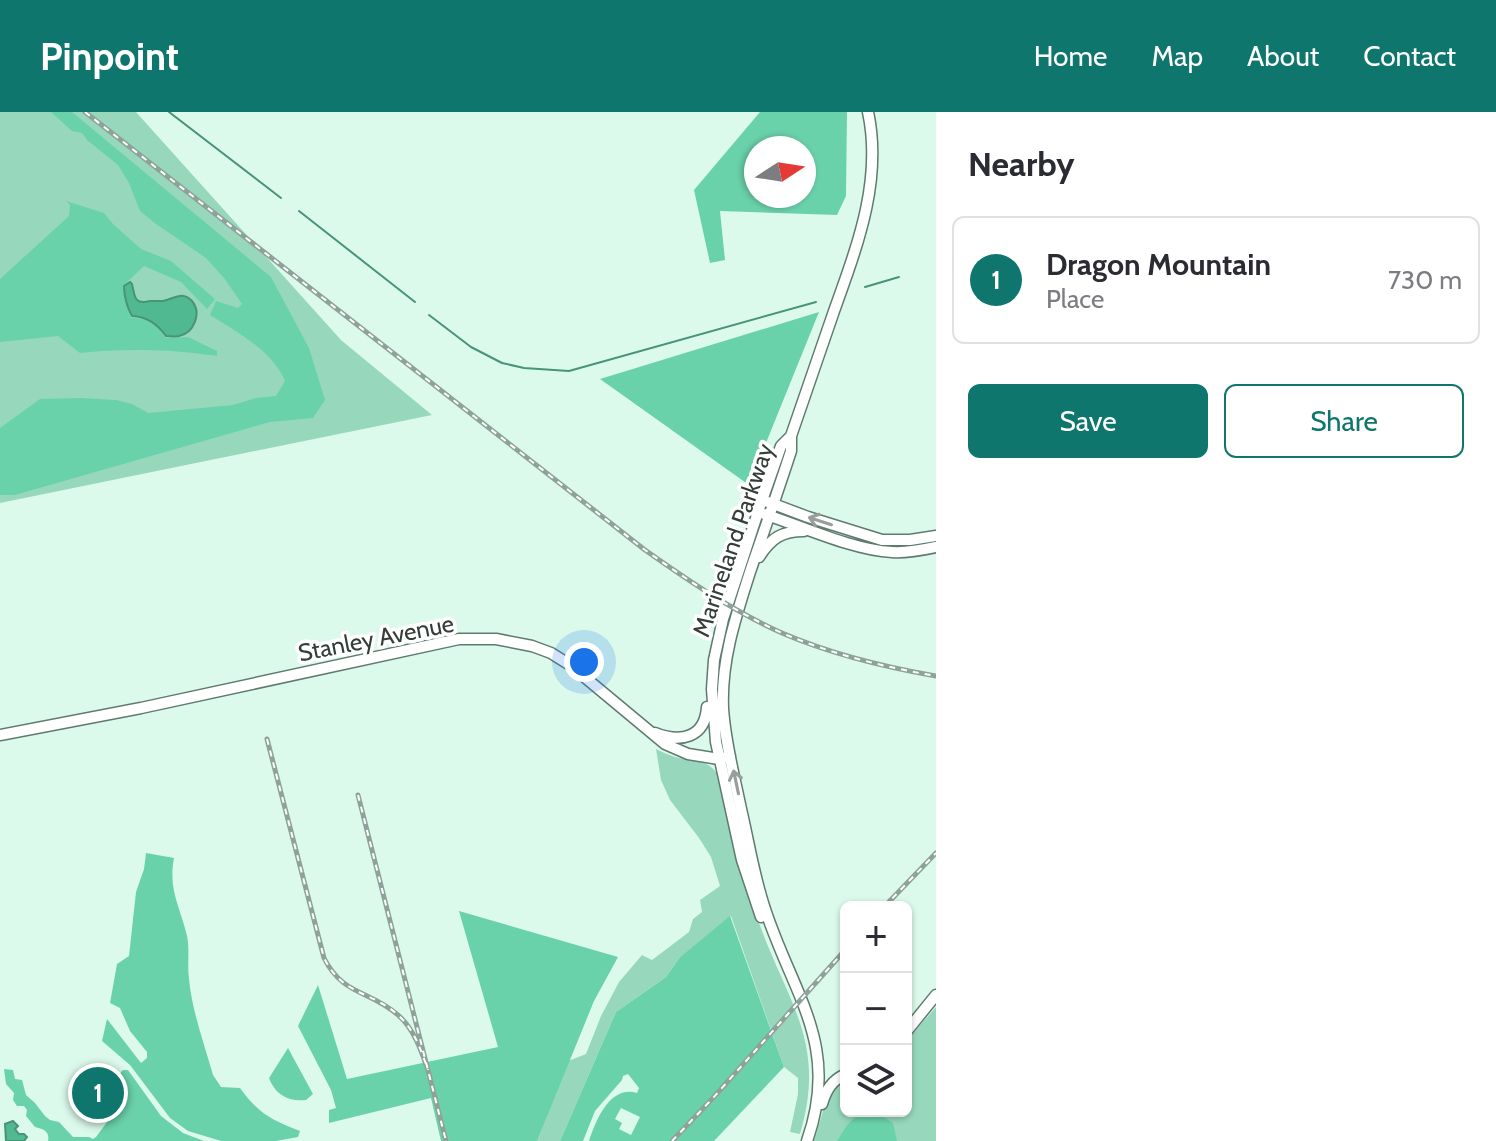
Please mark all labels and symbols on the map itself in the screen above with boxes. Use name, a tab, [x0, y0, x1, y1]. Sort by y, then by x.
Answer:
north arrow	[744, 136, 816, 208]
street label: Marineland Parkway	[686, 440, 780, 640]
one-way arrow	[808, 513, 833, 527]
street label: Stanley Avenue	[296, 609, 456, 667]
your location	[564, 642, 604, 682]
one-way arrow	[728, 770, 743, 796]
pin: 1	[72, 1063, 124, 1123]

